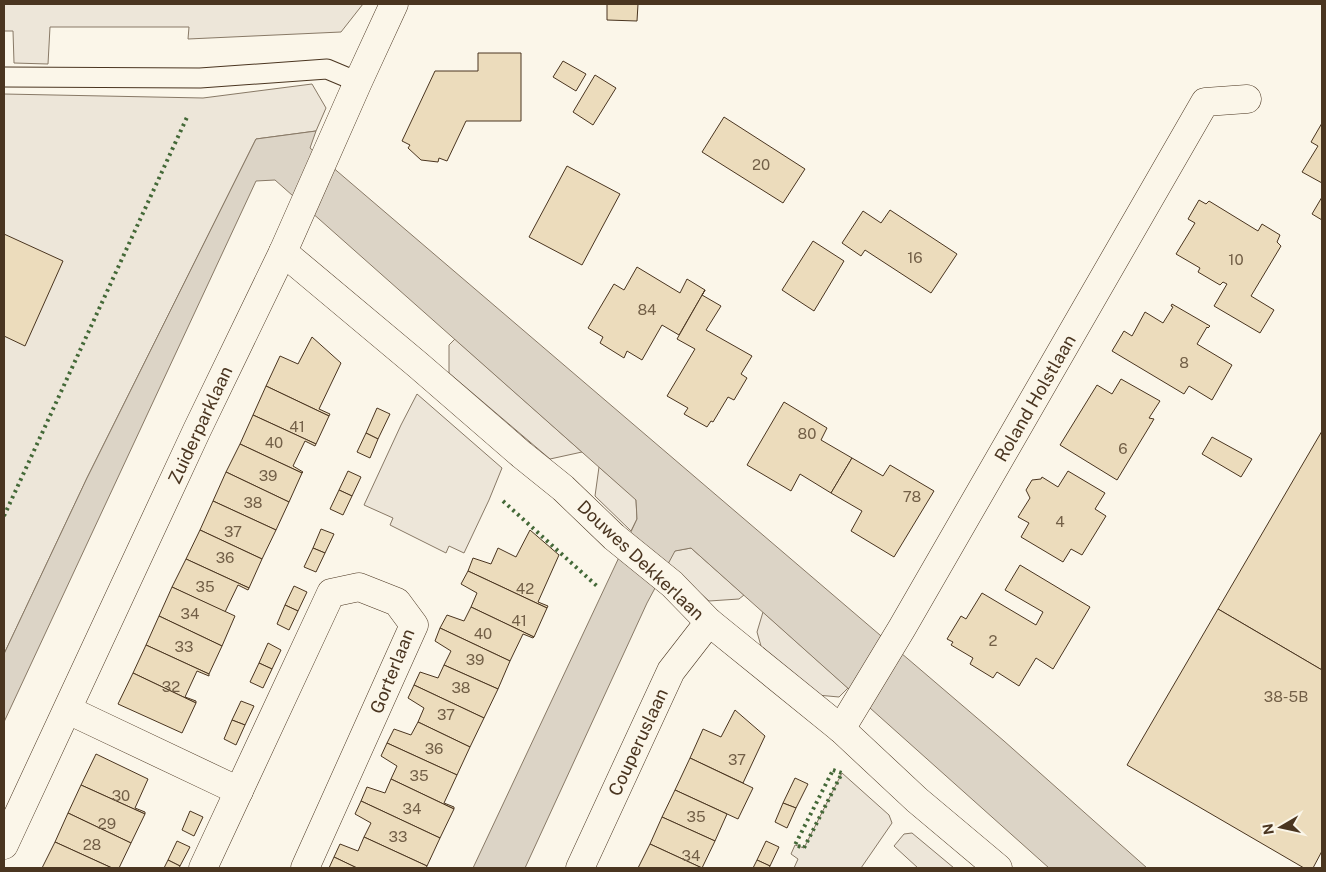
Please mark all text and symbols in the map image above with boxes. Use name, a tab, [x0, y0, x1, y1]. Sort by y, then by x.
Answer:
house number: 20	[752, 156, 770, 173]
house number: 16	[907, 249, 923, 266]
house number: 10	[1228, 251, 1244, 268]
house number: 84	[637, 301, 657, 318]
street label: Roland Holstlaan	[990, 331, 1080, 465]
house number: 8	[1179, 354, 1189, 371]
street label: Zuiderparklaan	[163, 363, 237, 487]
house number: 41	[289, 418, 305, 435]
house number: 80	[798, 425, 816, 442]
house number: 40	[265, 434, 283, 451]
house number: 6	[1118, 440, 1128, 457]
house number: 39	[259, 467, 277, 484]
house number: 78	[903, 488, 921, 505]
house number: 38	[243, 494, 263, 511]
street label: Douwes Dekkerlaan	[573, 496, 709, 624]
house number: 4	[1055, 513, 1065, 530]
house number: 37	[224, 523, 242, 540]
house number: 36	[216, 549, 234, 566]
house number: 35	[195, 578, 215, 595]
house number: 42	[516, 580, 534, 597]
house number: 34	[181, 605, 199, 622]
house number: 41	[511, 612, 527, 629]
street label: Gorterlaan	[365, 625, 419, 717]
house number: 40	[474, 625, 492, 642]
house number: 2	[989, 632, 998, 649]
house number: 33	[175, 638, 193, 655]
house number: 39	[466, 651, 484, 668]
house number: 32	[162, 678, 180, 695]
house number: 38	[451, 679, 471, 696]
street label: Couperuslaan	[604, 685, 672, 799]
house number: 38-5B	[1264, 688, 1308, 705]
house number: 37	[437, 706, 455, 723]
house number: 36	[425, 740, 443, 757]
house number: 37	[728, 751, 746, 768]
house number: 35	[409, 767, 429, 784]
house number: 30	[112, 787, 130, 804]
house number: 34	[403, 800, 421, 817]
north arrow	[1256, 802, 1306, 852]
house number: 35	[686, 808, 706, 825]
house number: 29	[98, 815, 116, 832]
text: N	[1259, 822, 1277, 836]
house number: 33	[389, 828, 407, 845]
house number: 28	[83, 836, 101, 853]
house number: 34	[682, 847, 700, 864]

